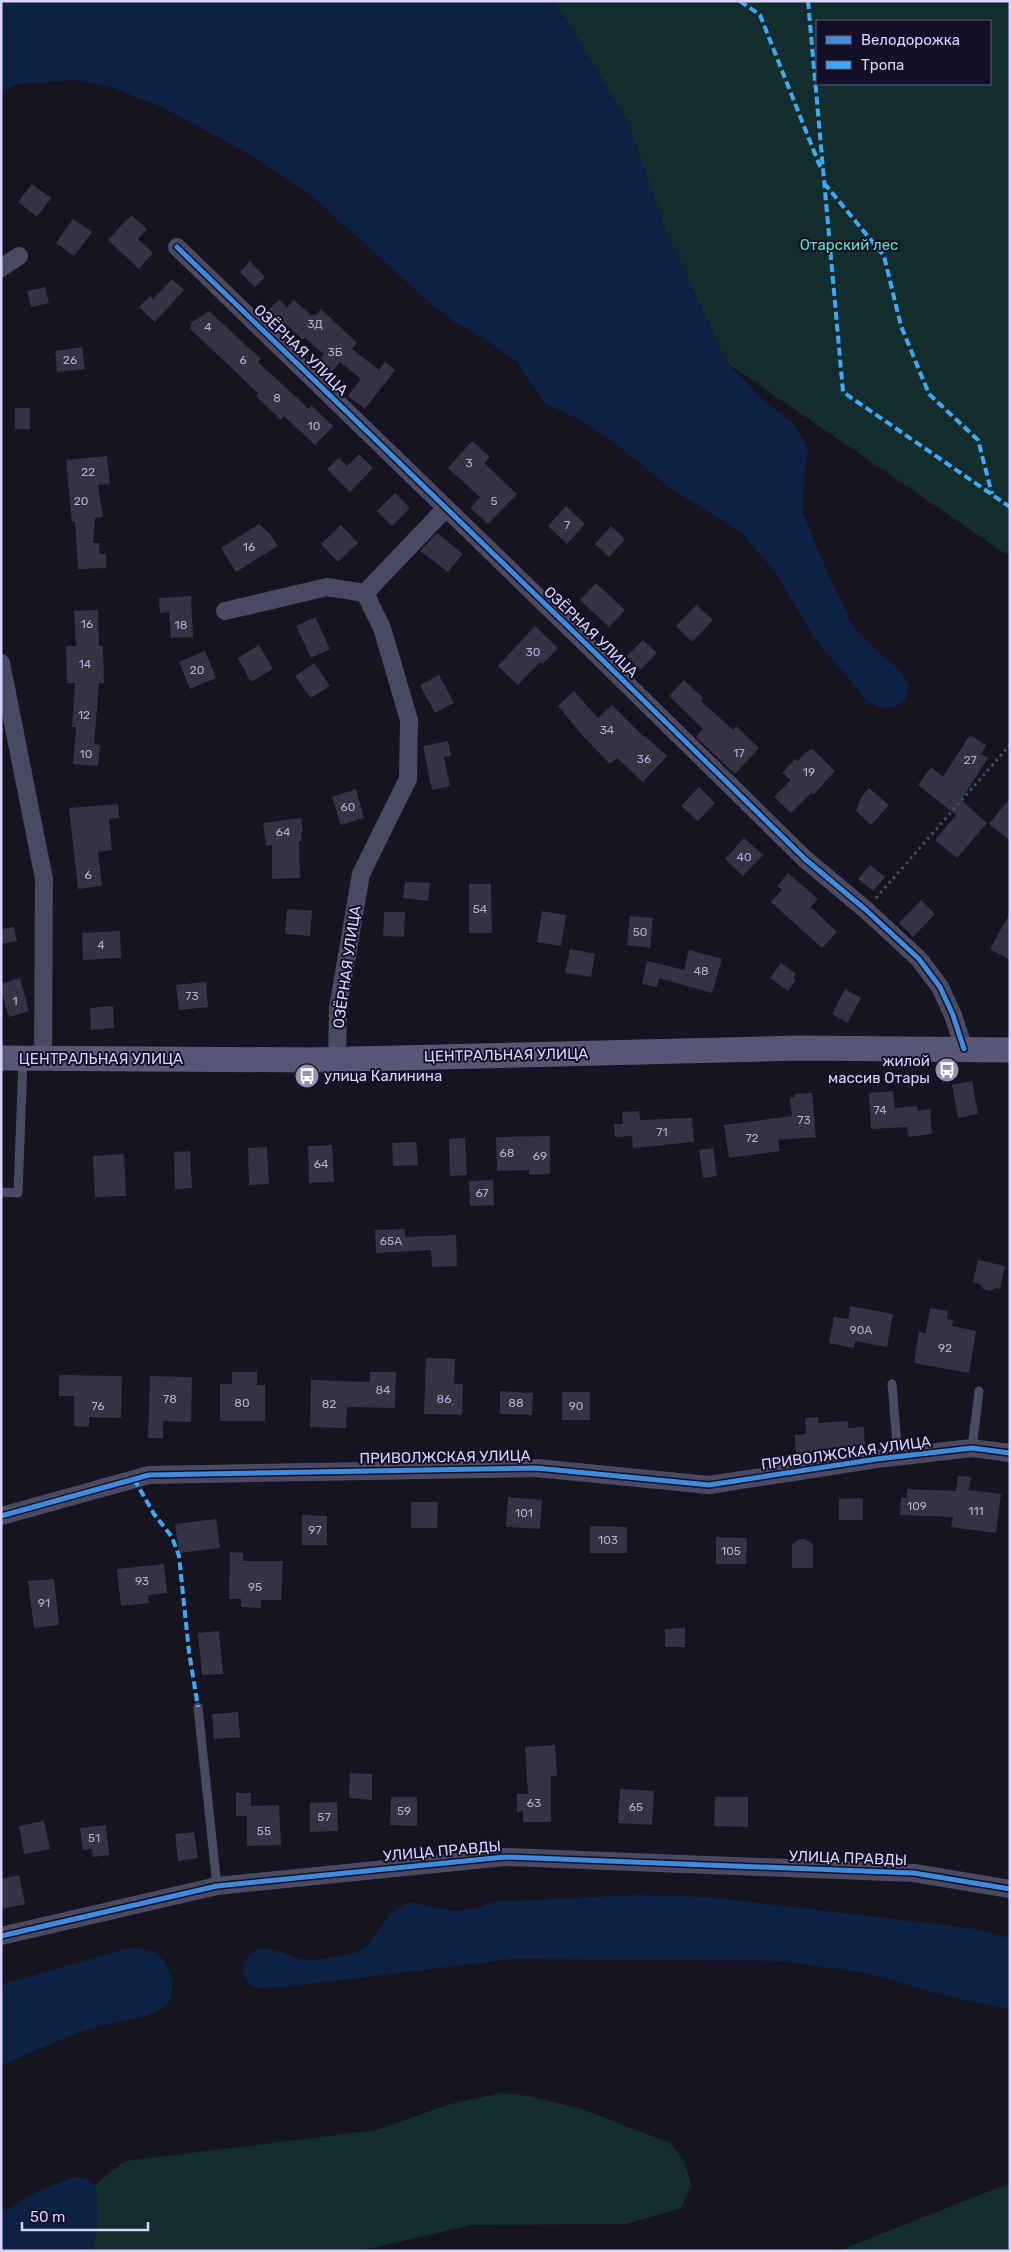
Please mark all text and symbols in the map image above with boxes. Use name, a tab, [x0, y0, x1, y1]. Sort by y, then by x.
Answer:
legend	[816, 20, 991, 85]
text: Велодорожка	[861, 31, 960, 49]
text: Тропа	[861, 56, 904, 74]
park label: Отарский лес	[800, 236, 898, 254]
street label: ОЗЁРНАЯ УЛИЦА	[250, 301, 352, 399]
house number: 3Д	[307, 317, 323, 331]
house number: 4	[204, 320, 212, 334]
house number: 3Б	[328, 345, 343, 359]
house number: 26	[63, 353, 77, 367]
house number: 6	[239, 353, 247, 367]
house number: 8	[273, 391, 281, 405]
house number: 10	[308, 419, 320, 433]
house number: 3	[465, 456, 473, 470]
house number: 22	[81, 465, 95, 479]
house number: 20	[74, 494, 88, 508]
house number: 5	[490, 494, 498, 508]
house number: 7	[564, 518, 570, 532]
house number: 16	[243, 540, 255, 554]
street label: ОЗЁРНАЯ УЛИЦА	[540, 583, 642, 681]
house number: 16	[81, 617, 93, 631]
house number: 18	[175, 618, 187, 632]
house number: 30	[526, 645, 540, 659]
house number: 14	[79, 657, 92, 671]
house number: 20	[190, 663, 204, 677]
house number: 12	[78, 708, 90, 722]
house number: 34	[600, 723, 615, 737]
house number: 17	[733, 746, 745, 760]
house number: 10	[80, 747, 92, 761]
house number: 36	[637, 752, 651, 766]
house number: 27	[963, 753, 977, 767]
house number: 19	[803, 765, 815, 779]
house number: 60	[341, 800, 355, 814]
house number: 64	[276, 825, 291, 839]
house number: 40	[736, 850, 752, 864]
house number: 6	[84, 868, 92, 882]
house number: 54	[473, 902, 488, 916]
street label: ОЗЁРНАЯ УЛИЦА	[329, 905, 365, 1029]
house number: 50	[633, 925, 647, 939]
house number: 4	[97, 938, 105, 952]
house number: 48	[693, 964, 709, 978]
house number: 73	[185, 989, 199, 1003]
house number: 1	[12, 994, 18, 1008]
street label: ЦЕНТРАЛЬНАЯ УЛИЦА	[424, 1045, 588, 1065]
street label: ЦЕНТРАЛЬНАЯ УЛИЦА	[19, 1050, 183, 1068]
place label: жилой массив Отары	[828, 1052, 930, 1087]
bus stop icon: жилой массив Отары	[934, 1057, 960, 1083]
bus stop icon: улица Калинина	[294, 1063, 320, 1089]
place label: улица Калинина	[324, 1067, 442, 1085]
house number: 74	[873, 1103, 887, 1117]
house number: 73	[797, 1113, 811, 1127]
house number: 71	[656, 1125, 668, 1139]
house number: 72	[745, 1131, 759, 1145]
house number: 68	[500, 1146, 514, 1160]
house number: 69	[533, 1149, 547, 1163]
house number: 64	[314, 1157, 329, 1171]
house number: 67	[475, 1186, 489, 1200]
house number: 65А	[380, 1234, 402, 1248]
house number: 90А	[850, 1323, 872, 1337]
house number: 92	[938, 1341, 952, 1355]
house number: 84	[375, 1383, 391, 1397]
house number: 78	[163, 1392, 177, 1406]
house number: 86	[437, 1392, 451, 1406]
house number: 80	[234, 1396, 250, 1410]
house number: 88	[508, 1396, 524, 1410]
house number: 82	[322, 1397, 336, 1411]
house number: 76	[91, 1399, 105, 1413]
house number: 90	[569, 1399, 583, 1413]
street label: ПРИВОЛЖСКАЯ УЛИЦА	[760, 1432, 932, 1474]
street label: ПРИВОЛЖСКАЯ УЛИЦА	[359, 1447, 531, 1467]
house number: 109	[907, 1499, 927, 1513]
house number: 111	[968, 1504, 984, 1518]
house number: 101	[515, 1506, 533, 1520]
house number: 97	[308, 1523, 322, 1537]
house number: 103	[598, 1533, 618, 1547]
house number: 105	[721, 1544, 741, 1558]
house number: 93	[135, 1574, 149, 1588]
house number: 95	[248, 1580, 262, 1594]
house number: 91	[38, 1596, 50, 1610]
house number: 63	[527, 1796, 541, 1810]
house number: 65	[629, 1800, 643, 1814]
house number: 59	[397, 1804, 411, 1818]
house number: 57	[317, 1810, 331, 1824]
house number: 55	[257, 1824, 271, 1838]
house number: 51	[88, 1831, 100, 1845]
street label: УЛИЦА ПРАВДЫ	[382, 1837, 502, 1865]
street label: УЛИЦА ПРАВДЫ	[789, 1847, 907, 1869]
scale bar	[22, 2200, 149, 2232]
text: 50 m	[30, 2208, 65, 2226]

